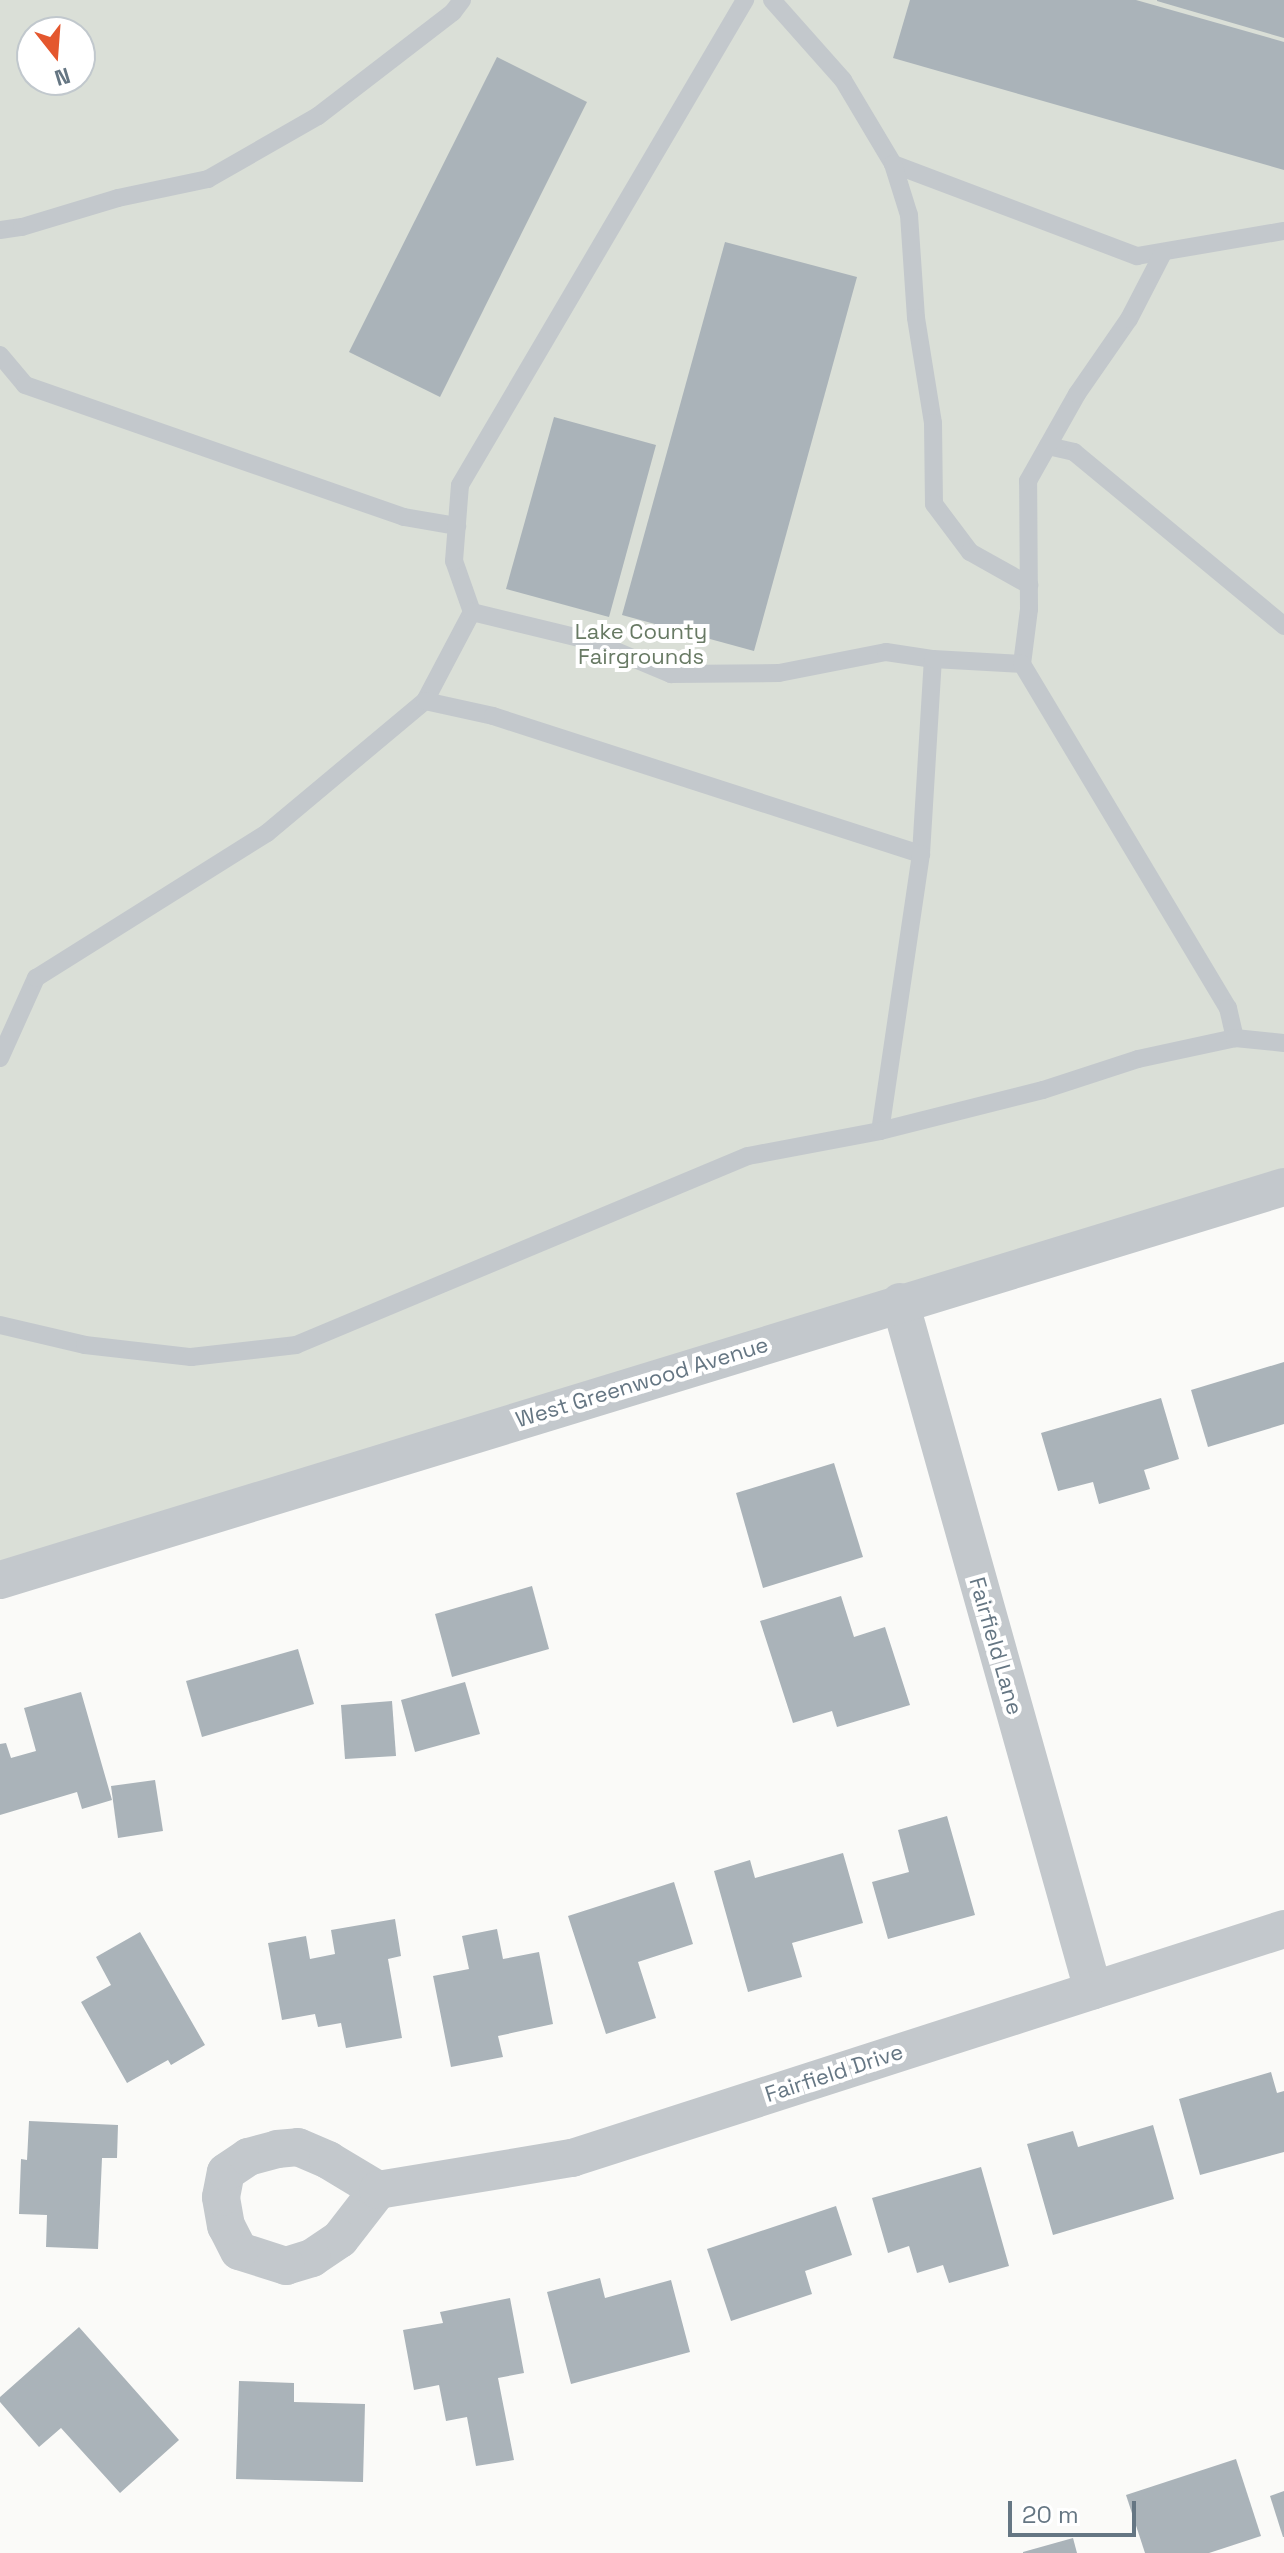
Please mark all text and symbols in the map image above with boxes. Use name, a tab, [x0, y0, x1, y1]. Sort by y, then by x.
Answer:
north arrow	[16, 16, 96, 96]
text: N	[51, 61, 74, 93]
park label: Lake County Fairgrounds	[575, 618, 707, 670]
street label: West Greenwood Avenue	[512, 1331, 772, 1433]
street label: Fairfield Lane	[964, 1574, 1028, 1718]
street label: Fairfield Drive	[762, 2038, 906, 2108]
scale bar	[1012, 2485, 1140, 2535]
text: 20 m	[1022, 2499, 1079, 2530]

